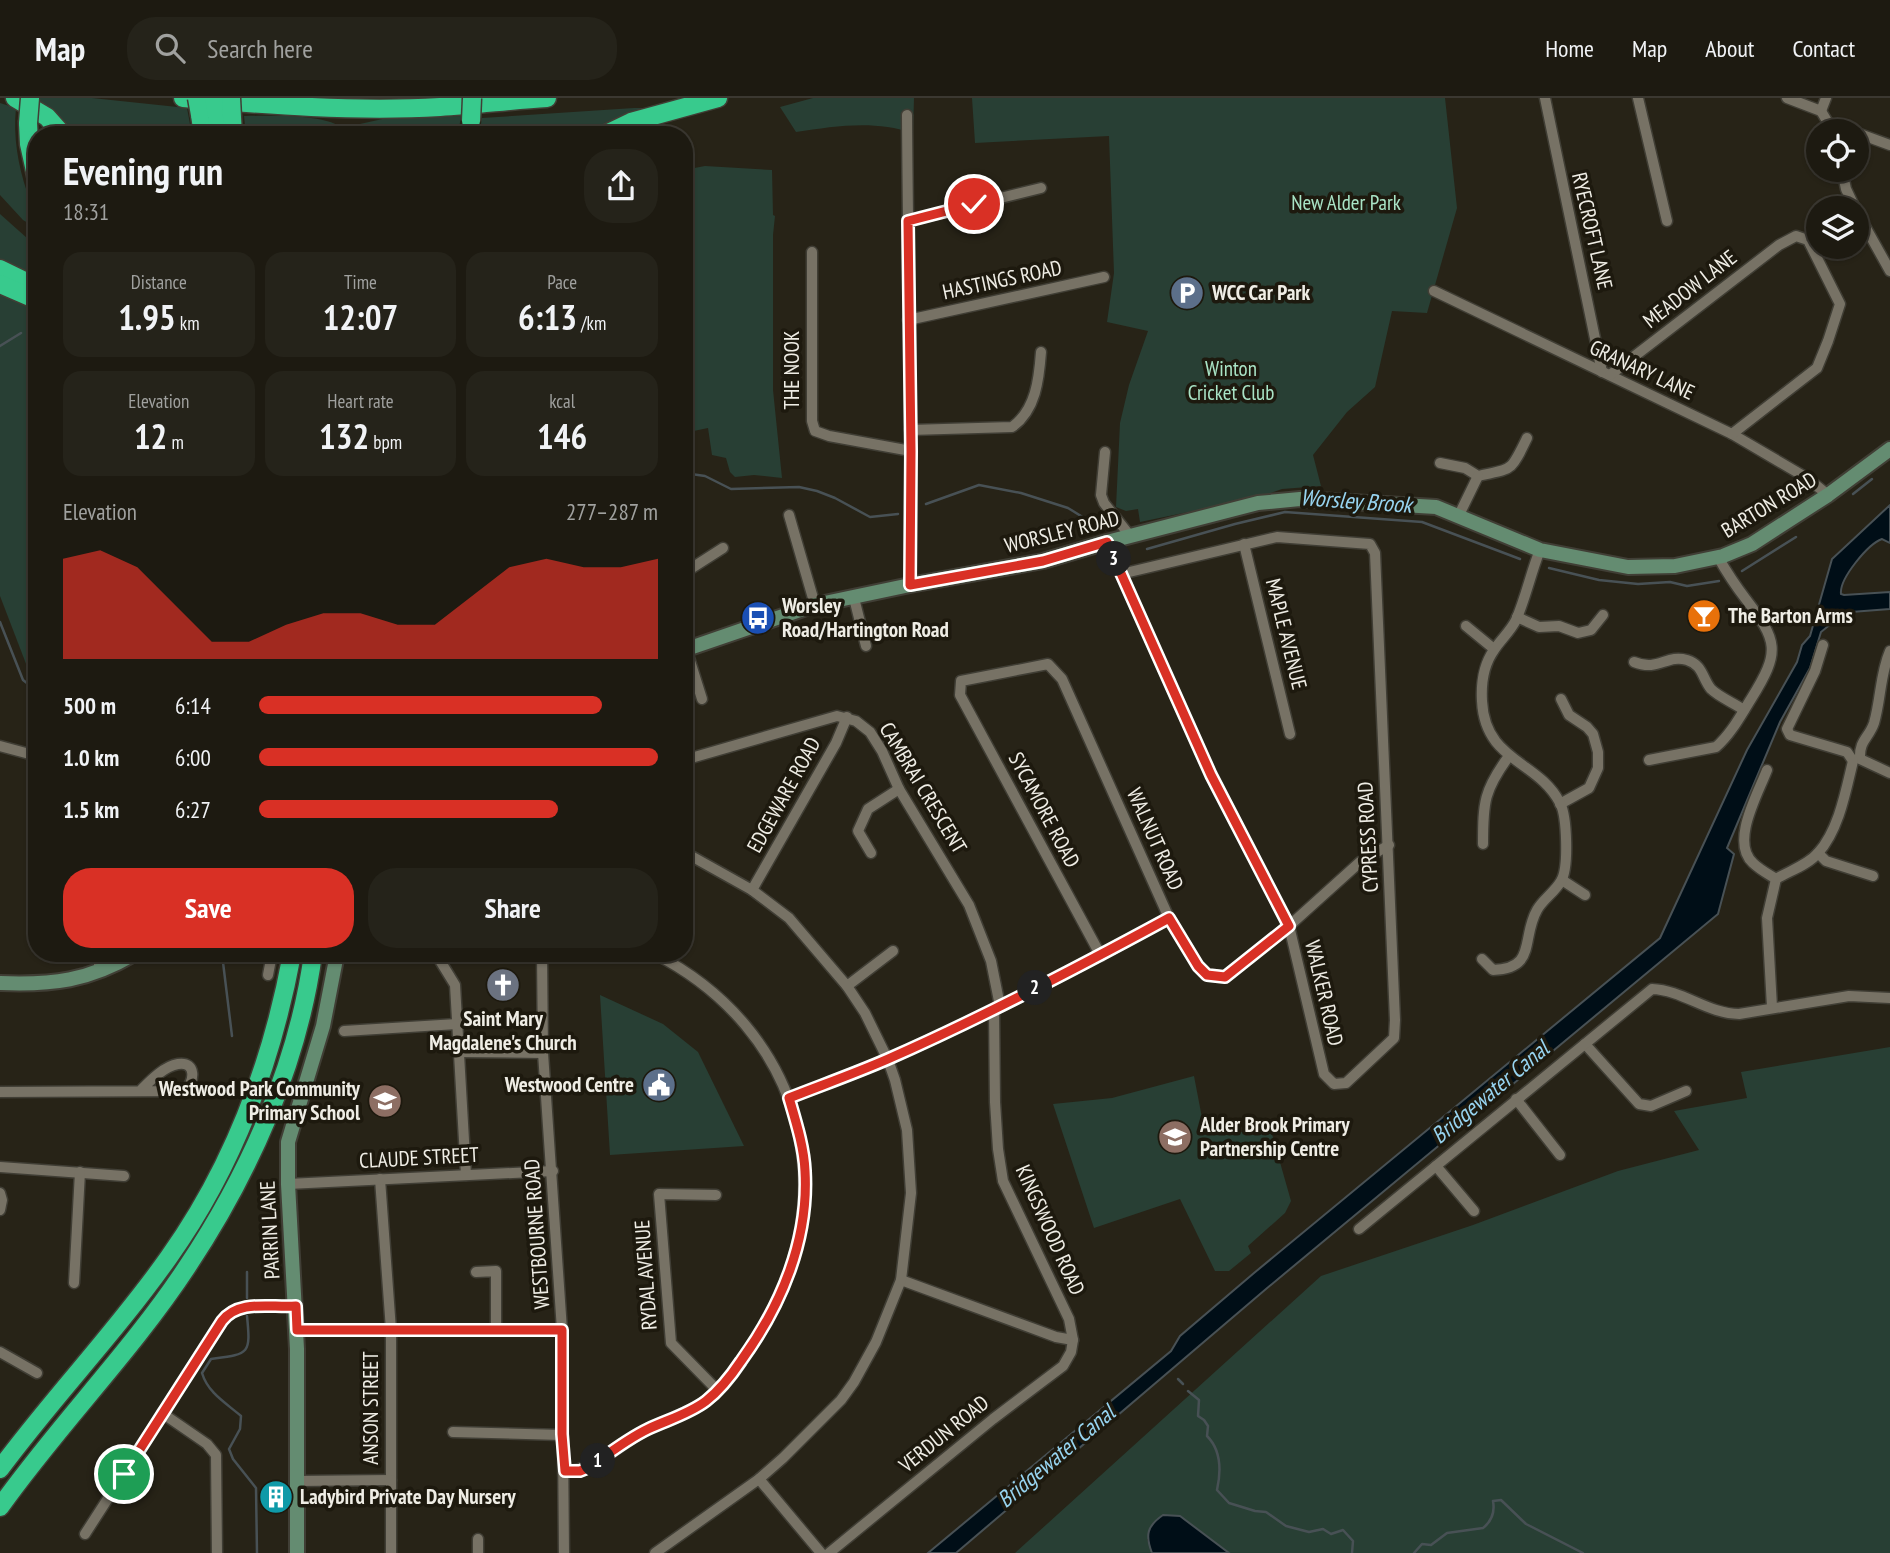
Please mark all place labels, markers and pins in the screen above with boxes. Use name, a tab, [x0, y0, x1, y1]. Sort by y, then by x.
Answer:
pin	[944, 174, 1004, 234]
parking icon: WCC Car Park	[1168, 274, 1206, 312]
place label: WCC Car Park	[1211, 279, 1311, 306]
pin: 3	[1096, 542, 1132, 576]
place label: Worsley Road/Hartington Road	[781, 592, 949, 643]
bar icon: The Barton Arms	[1685, 597, 1723, 635]
bus stop icon: Worsley Road/Hartington Road	[739, 599, 777, 637]
place label: The Barton Arms	[1728, 602, 1853, 629]
church icon: Saint Mary Magdalene's Church	[484, 966, 522, 1004]
pin: 2	[1018, 970, 1052, 1006]
place label: Saint Mary Magdalene's Church	[429, 1005, 577, 1056]
public building icon: Westwood Centre	[640, 1066, 678, 1104]
place label: Westwood Centre	[504, 1071, 634, 1098]
place label: Westwood Park Community Primary School	[158, 1075, 361, 1126]
school or university icon: Westwood Park Community Primary School	[366, 1082, 404, 1120]
place label: Alder Brook Primary Partnership Centre	[1199, 1111, 1350, 1162]
school or university icon: Alder Brook Primary Partnership Centre	[1156, 1118, 1194, 1156]
pin	[94, 1444, 154, 1504]
pin: 1	[580, 1444, 616, 1478]
building icon: Ladybird Private Day Nursery	[257, 1478, 295, 1516]
place label: Ladybird Private Day Nursery	[300, 1483, 516, 1510]

